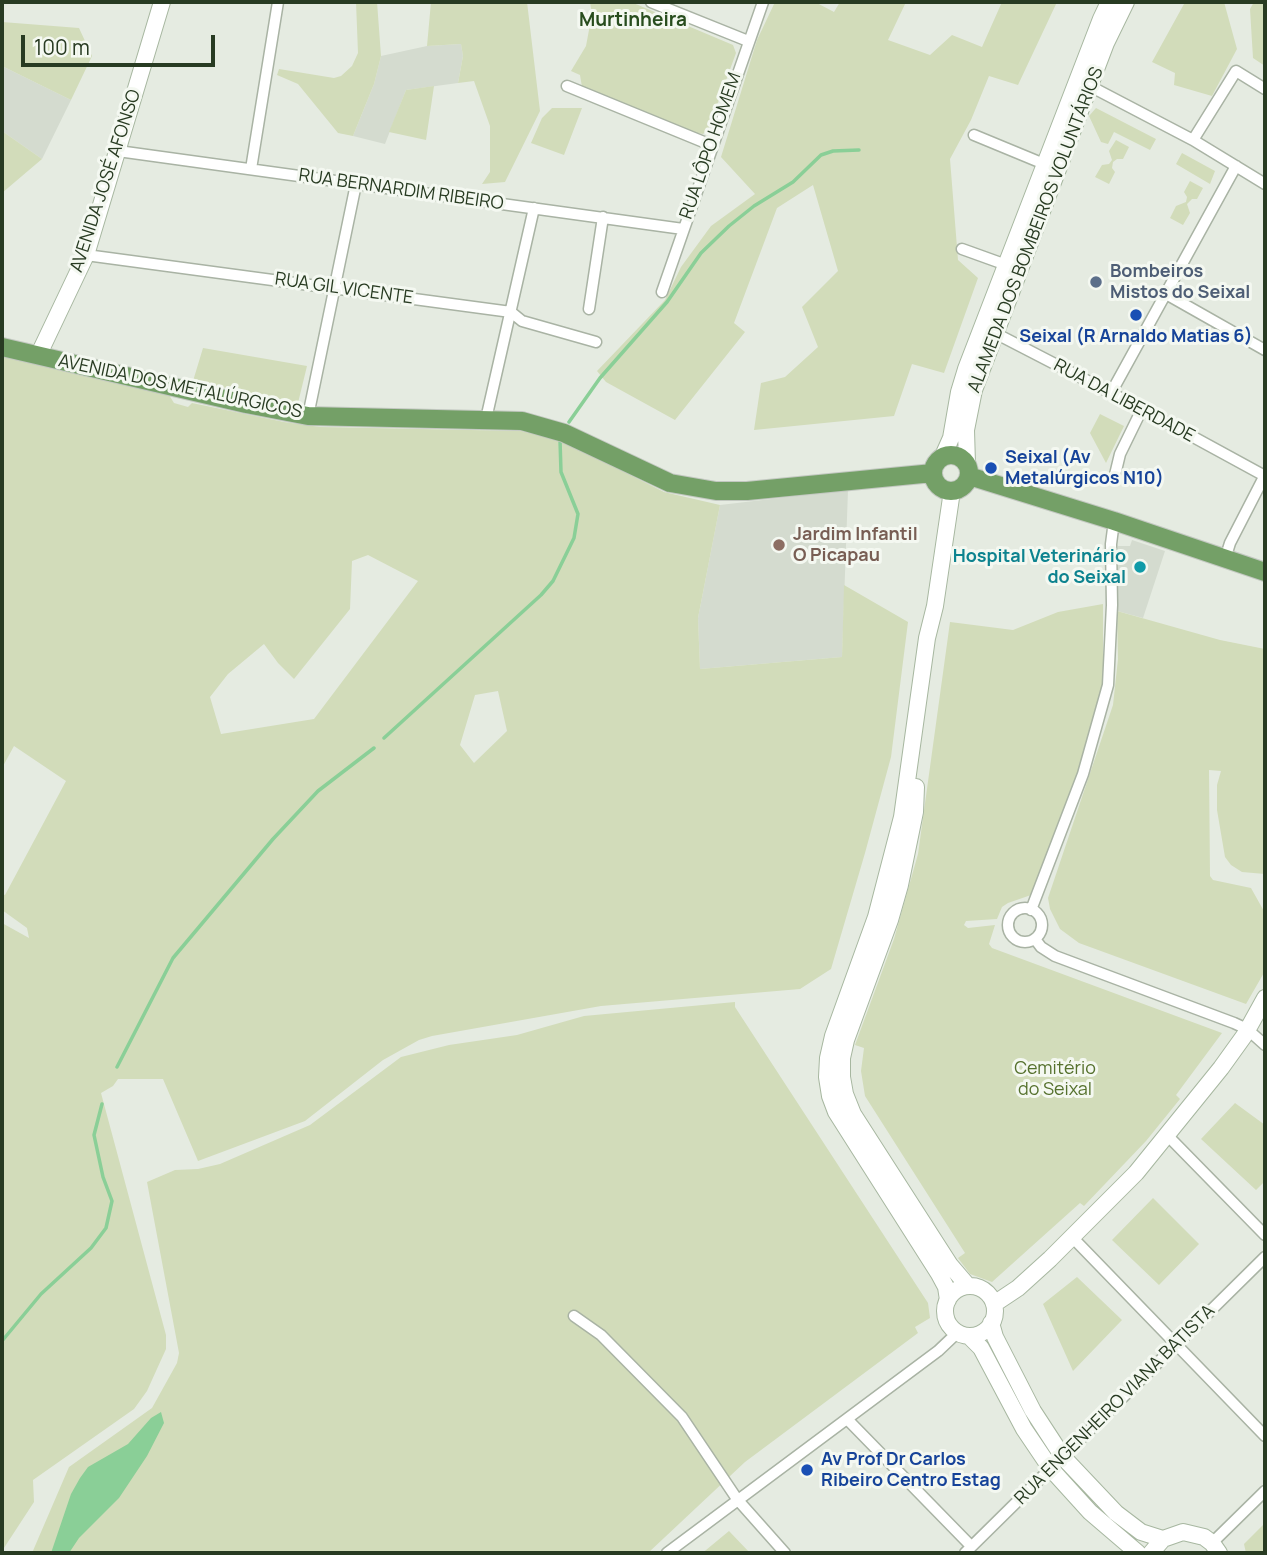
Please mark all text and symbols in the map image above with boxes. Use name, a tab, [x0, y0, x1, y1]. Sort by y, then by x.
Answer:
district label: Murtinheira	[579, 10, 687, 32]
scale bar	[24, 21, 219, 65]
text: 100 m	[34, 33, 90, 61]
street label: ALAMEDA DOS BOMBEIROS VOLUNTÁRIOS	[964, 64, 1108, 396]
street label: RUA LÔPO HOMEM	[676, 70, 746, 222]
street label: AVENIDA JOSÉ AFONSO	[66, 87, 146, 275]
street label: RUA BERNARDIM RIBEIRO	[297, 165, 505, 215]
place label: Bombeiros Mistos do Seixal	[1110, 261, 1250, 304]
street label: RUA GIL VICENTE	[273, 269, 415, 309]
marker: Bombeiros Mistos do Seixal	[1088, 274, 1104, 290]
marker: Seixal (R Arnaldo Matias 6)	[1128, 307, 1144, 323]
place label: Seixal (R Arnaldo Matias 6)	[1019, 326, 1253, 348]
street label: AVENIDA DOS METALÚRGICOS	[56, 351, 304, 423]
street label: RUA DA LIBERDADE	[1050, 355, 1198, 447]
place label: Seixal (Av Metalúrgicos N10)	[1005, 447, 1164, 490]
marker: Seixal (Av Metalúrgicos N10)	[983, 460, 999, 476]
place label: Jardim Infantil O Picapau	[793, 524, 918, 566]
marker: Jardim Infantil O Picapau	[771, 537, 787, 553]
place label: Hospital Veterinário do Seixal	[953, 546, 1126, 588]
marker: Hospital Veterinário do Seixal	[1132, 559, 1148, 575]
park label: Cemitério do Seixal	[1014, 1058, 1096, 1100]
street label: RUA ENGENHEIRO VIANA BATISTA	[1010, 1300, 1220, 1510]
place label: Av Prof Dr Carlos Ribeiro Centro Estag	[821, 1449, 1001, 1492]
marker: Av Prof Dr Carlos Ribeiro Centro Estag	[799, 1462, 815, 1478]

